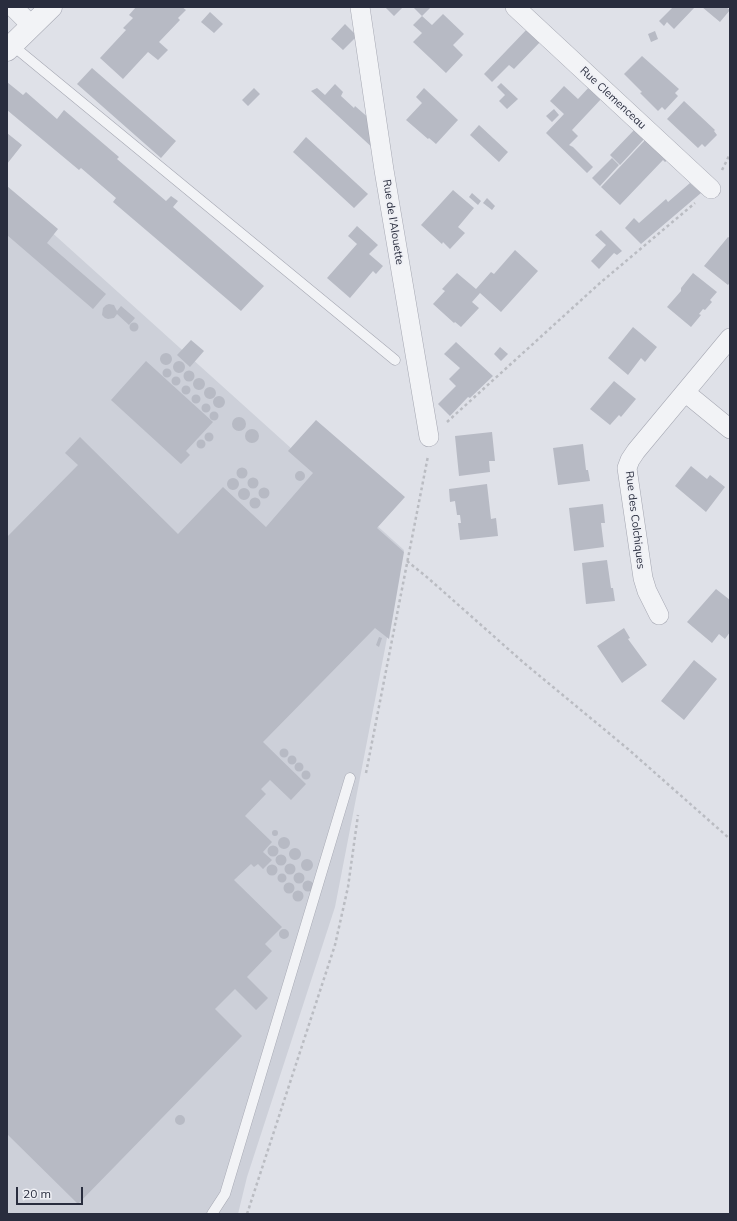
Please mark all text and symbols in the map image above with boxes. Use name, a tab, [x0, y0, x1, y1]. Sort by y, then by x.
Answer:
street label: Rue Clemenceau	[577, 64, 649, 132]
street label: Rue de l'Alouette	[380, 178, 406, 266]
street label: Rue des Colchiques	[622, 470, 648, 570]
scale bar	[18, 1179, 85, 1205]
text: 20 m	[23, 1186, 51, 1201]

